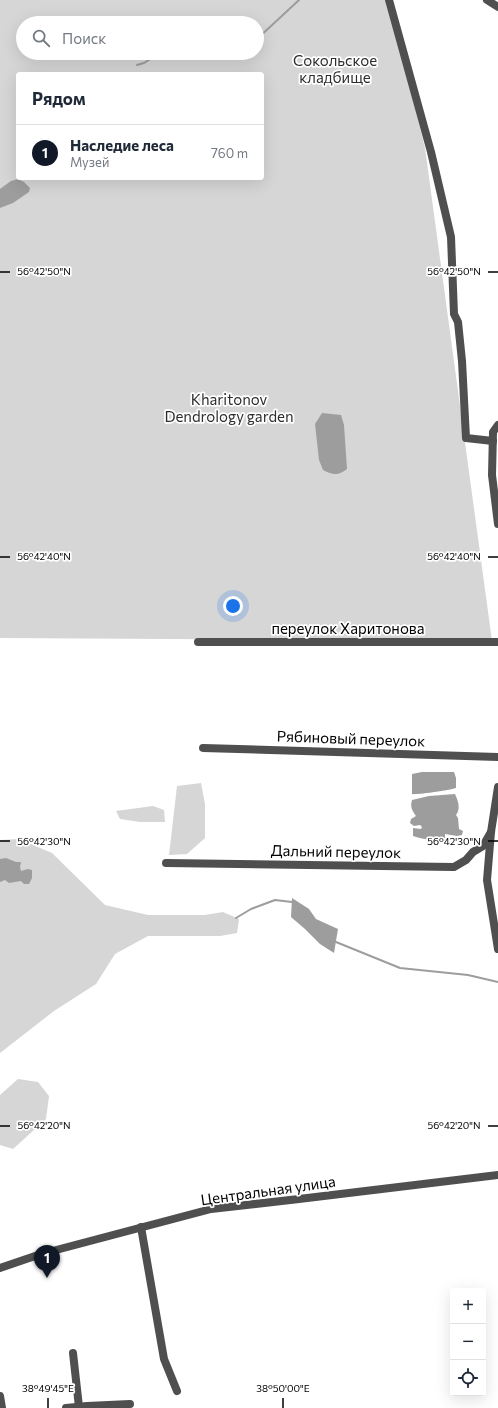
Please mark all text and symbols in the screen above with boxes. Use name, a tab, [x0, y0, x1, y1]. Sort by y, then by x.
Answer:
search box	[16, 16, 264, 60]
icon: search	[30, 27, 52, 49]
text: Поиск	[62, 29, 106, 47]
park label: Сокольское кладбище	[293, 51, 377, 86]
text: Рядом	[32, 88, 86, 109]
text: Наследие леса	[70, 136, 174, 154]
text: 1	[42, 145, 48, 161]
text: 760 m	[211, 145, 248, 161]
text: Музей	[70, 154, 109, 170]
text: 56°42'50"N	[17, 265, 71, 277]
text: 56°42'50"N	[427, 265, 481, 277]
park label: Kharitonov Dendrology garden	[164, 390, 294, 425]
text: 56°42'40"N	[17, 550, 71, 562]
text: 56°42'40"N	[427, 550, 481, 562]
your location	[223, 596, 243, 616]
street label: переулок Харитонова	[271, 619, 425, 637]
street label: Рябиновый переулок	[276, 726, 426, 750]
text: 56°42'30"N	[17, 835, 71, 847]
text: 56°42'30"N	[427, 835, 481, 847]
street label: Дальний переулок	[271, 841, 401, 861]
text: 56°42'20"N	[17, 1119, 71, 1131]
text: 56°42'20"N	[427, 1119, 481, 1131]
street label: Центральная улица	[199, 1172, 337, 1208]
pin: 1	[34, 1245, 60, 1278]
map controls	[450, 1288, 486, 1396]
button: +	[450, 1288, 486, 1324]
button: −	[450, 1324, 486, 1360]
button: locate	[450, 1360, 486, 1396]
text: 38°49'45"E	[22, 1382, 74, 1394]
text: 38°50'00"E	[256, 1382, 310, 1394]

